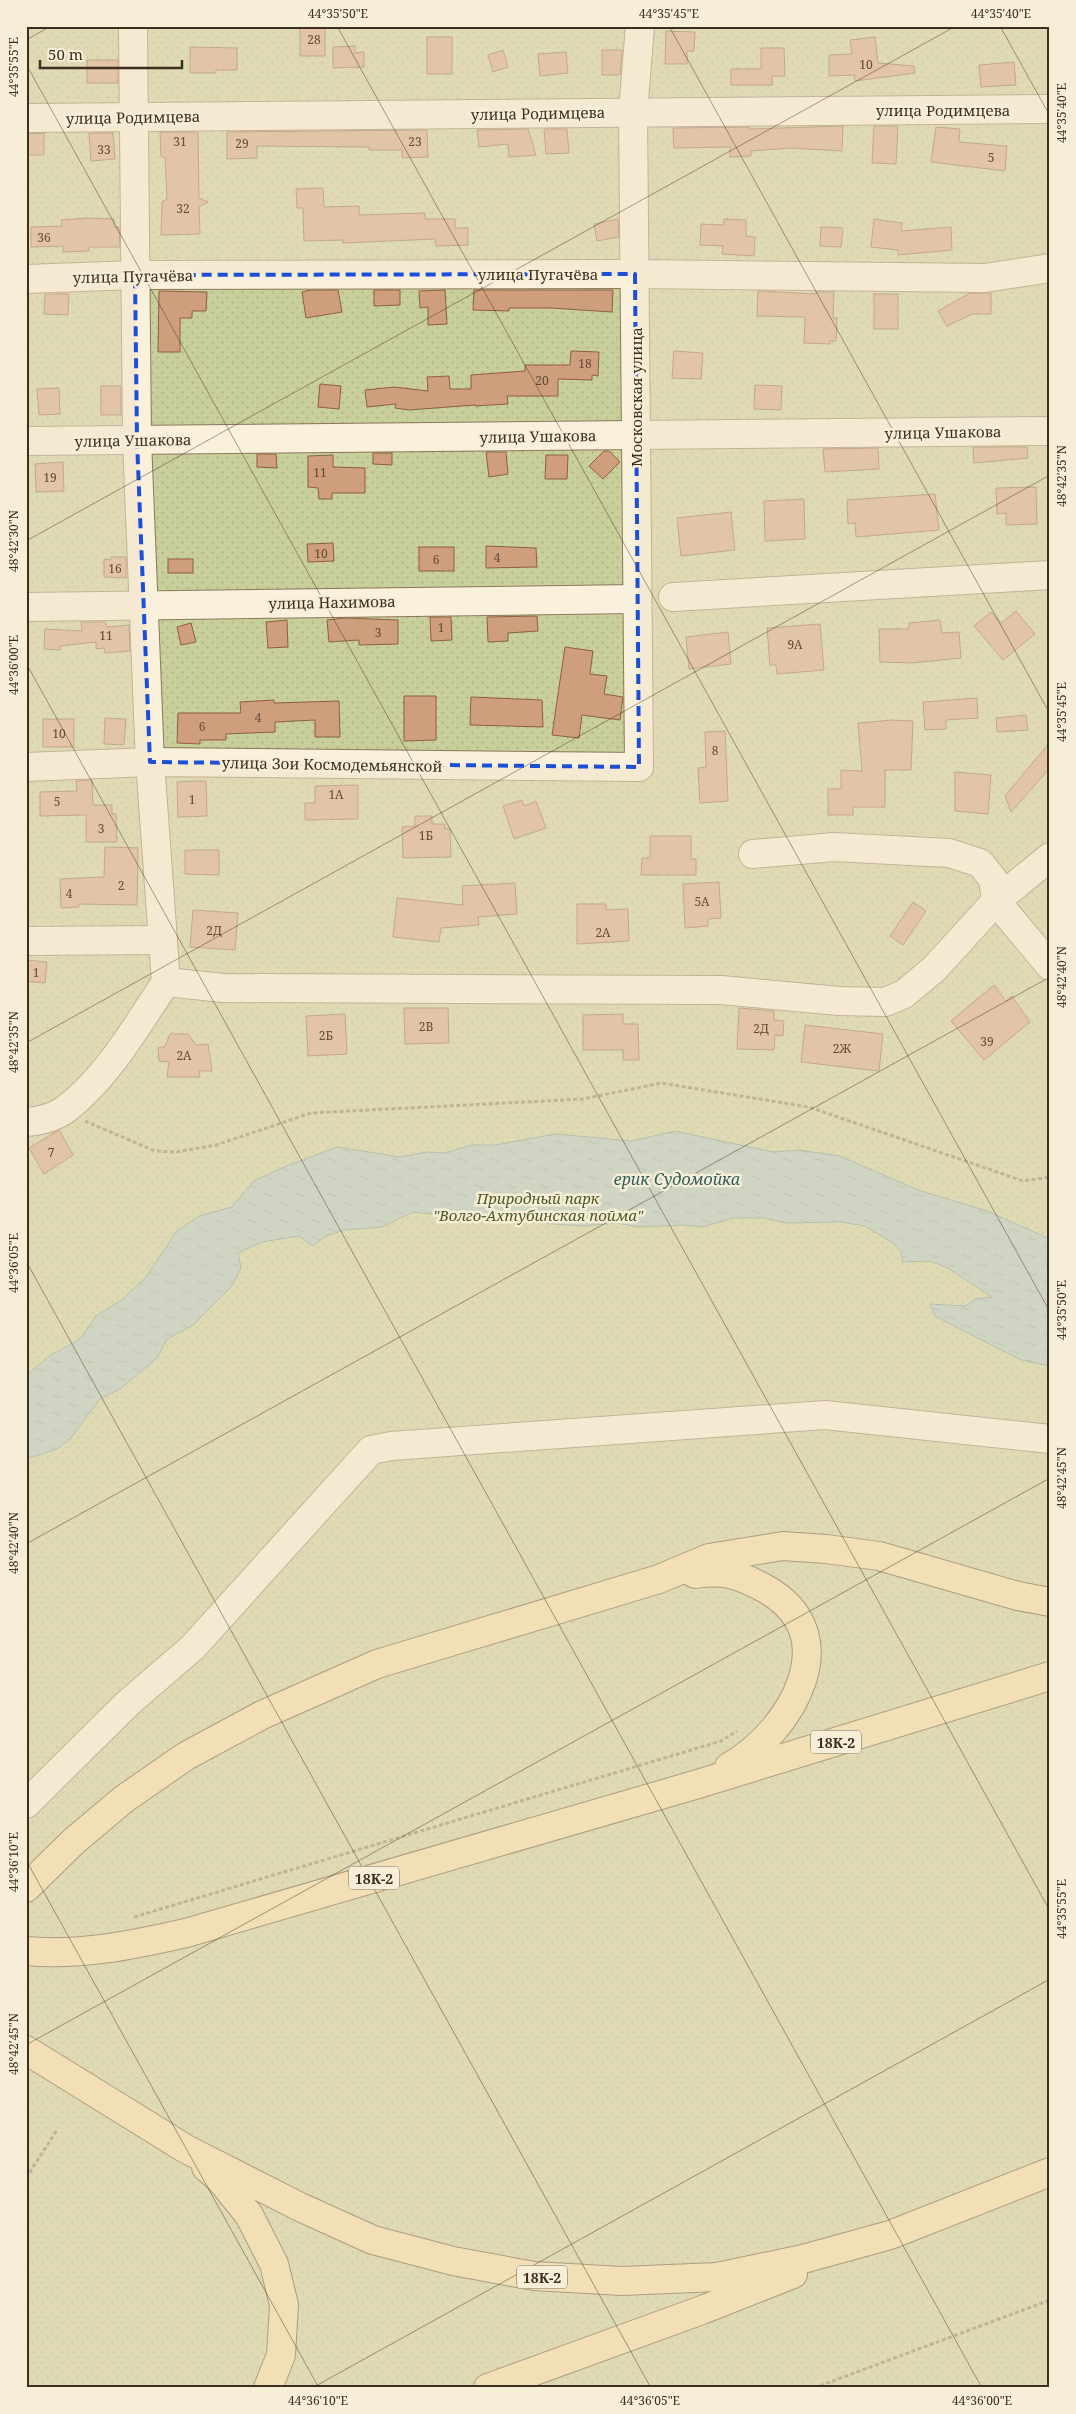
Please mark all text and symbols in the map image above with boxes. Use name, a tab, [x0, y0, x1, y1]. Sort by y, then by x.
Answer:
text: 44°35'50"E	[308, 5, 368, 22]
text: 44°35'45"E	[639, 5, 699, 22]
text: 44°35'40"E	[971, 5, 1031, 22]
house number: 28	[307, 31, 321, 48]
text: 44°35'55"E	[5, 37, 22, 97]
scale bar	[40, 38, 182, 70]
text: 50 m	[48, 44, 83, 64]
house number: 10	[859, 56, 873, 73]
text: 44°35'40"E	[1053, 83, 1070, 143]
street label: улица Родимцева	[876, 100, 1010, 120]
street label: улица Родимцева	[471, 102, 605, 124]
street label: улица Родимцева	[66, 106, 200, 128]
house number: 31	[173, 133, 187, 150]
house number: 23	[408, 133, 422, 150]
house number: 29	[235, 135, 249, 152]
house number: 33	[97, 141, 111, 158]
house number: 5	[988, 149, 994, 166]
house number: 32	[176, 200, 190, 217]
house number: 36	[37, 229, 51, 246]
street label: улица Пугачёва	[478, 264, 598, 284]
street label: улица Пугачёва	[73, 265, 193, 287]
street label: Московская улица	[626, 327, 646, 467]
house number: 18	[578, 355, 592, 372]
house number: 20	[535, 372, 549, 389]
street label: улица Ушакова	[884, 421, 1002, 443]
street label: улица Ушакова	[479, 425, 597, 447]
street label: улица Ушакова	[74, 429, 192, 451]
text: 48°42'35"N	[1053, 445, 1070, 507]
house number: 11	[313, 464, 327, 481]
house number: 19	[43, 469, 57, 486]
text: 48°42'30"N	[5, 510, 22, 572]
house number: 10	[314, 545, 328, 562]
house number: 4	[494, 549, 501, 566]
house number: 6	[433, 551, 440, 568]
house number: 16	[108, 560, 122, 577]
street label: улица Нахимова	[268, 591, 396, 613]
house number: 1	[438, 619, 444, 636]
house number: 3	[375, 624, 382, 641]
house number: 11	[99, 627, 113, 644]
text: 44°36'00"E	[5, 635, 22, 695]
house number: 9А	[787, 636, 803, 653]
text: 44°35'45"E	[1053, 682, 1070, 742]
house number: 4	[255, 709, 262, 726]
house number: 6	[199, 718, 206, 735]
house number: 10	[52, 725, 66, 742]
house number: 8	[712, 742, 719, 759]
street label: улица Зои Космодемьянской	[221, 752, 443, 776]
house number: 1А	[328, 786, 344, 803]
house number: 1	[189, 791, 195, 808]
house number: 5	[54, 793, 60, 810]
house number: 3	[98, 820, 105, 837]
house number: 1Б	[419, 827, 433, 844]
house number: 2	[118, 877, 124, 894]
house number: 4	[66, 885, 73, 902]
house number: 5А	[694, 893, 710, 910]
house number: 2Д	[206, 922, 222, 939]
house number: 2А	[595, 924, 611, 941]
text: 48°42'40"N	[1053, 946, 1070, 1008]
house number: 1	[33, 964, 39, 981]
text: 48°42'35"N	[5, 1011, 22, 1073]
house number: 2В	[419, 1018, 433, 1035]
house number: 2Д	[753, 1020, 769, 1037]
house number: 2Б	[319, 1027, 333, 1044]
house number: 39	[980, 1033, 994, 1050]
house number: 2Ж	[833, 1040, 851, 1057]
house number: 2А	[176, 1047, 192, 1064]
house number: 7	[48, 1144, 55, 1161]
water label: ерик Судомойка	[614, 1168, 740, 1190]
park label: Природный парк "Волго-Ахтубинская пойма"	[433, 1188, 644, 1225]
text: 44°36'05"E	[5, 1233, 22, 1293]
text: 44°35'50"E	[1053, 1280, 1070, 1340]
text: 48°42'45"N	[1053, 1447, 1070, 1509]
text: 48°42'40"N	[5, 1512, 22, 1574]
road number: 18К-2	[811, 1730, 861, 1754]
text: 44°36'10"E	[5, 1832, 22, 1892]
road number: 18К-2	[349, 1866, 399, 1890]
text: 44°35'55"E	[1053, 1879, 1070, 1939]
text: 48°42'45"N	[5, 2013, 22, 2075]
road number: 18К-2	[517, 2266, 567, 2288]
text: 44°36'10"E	[288, 2392, 348, 2409]
text: 44°36'05"E	[620, 2392, 680, 2409]
text: 44°36'00"E	[952, 2392, 1012, 2409]

